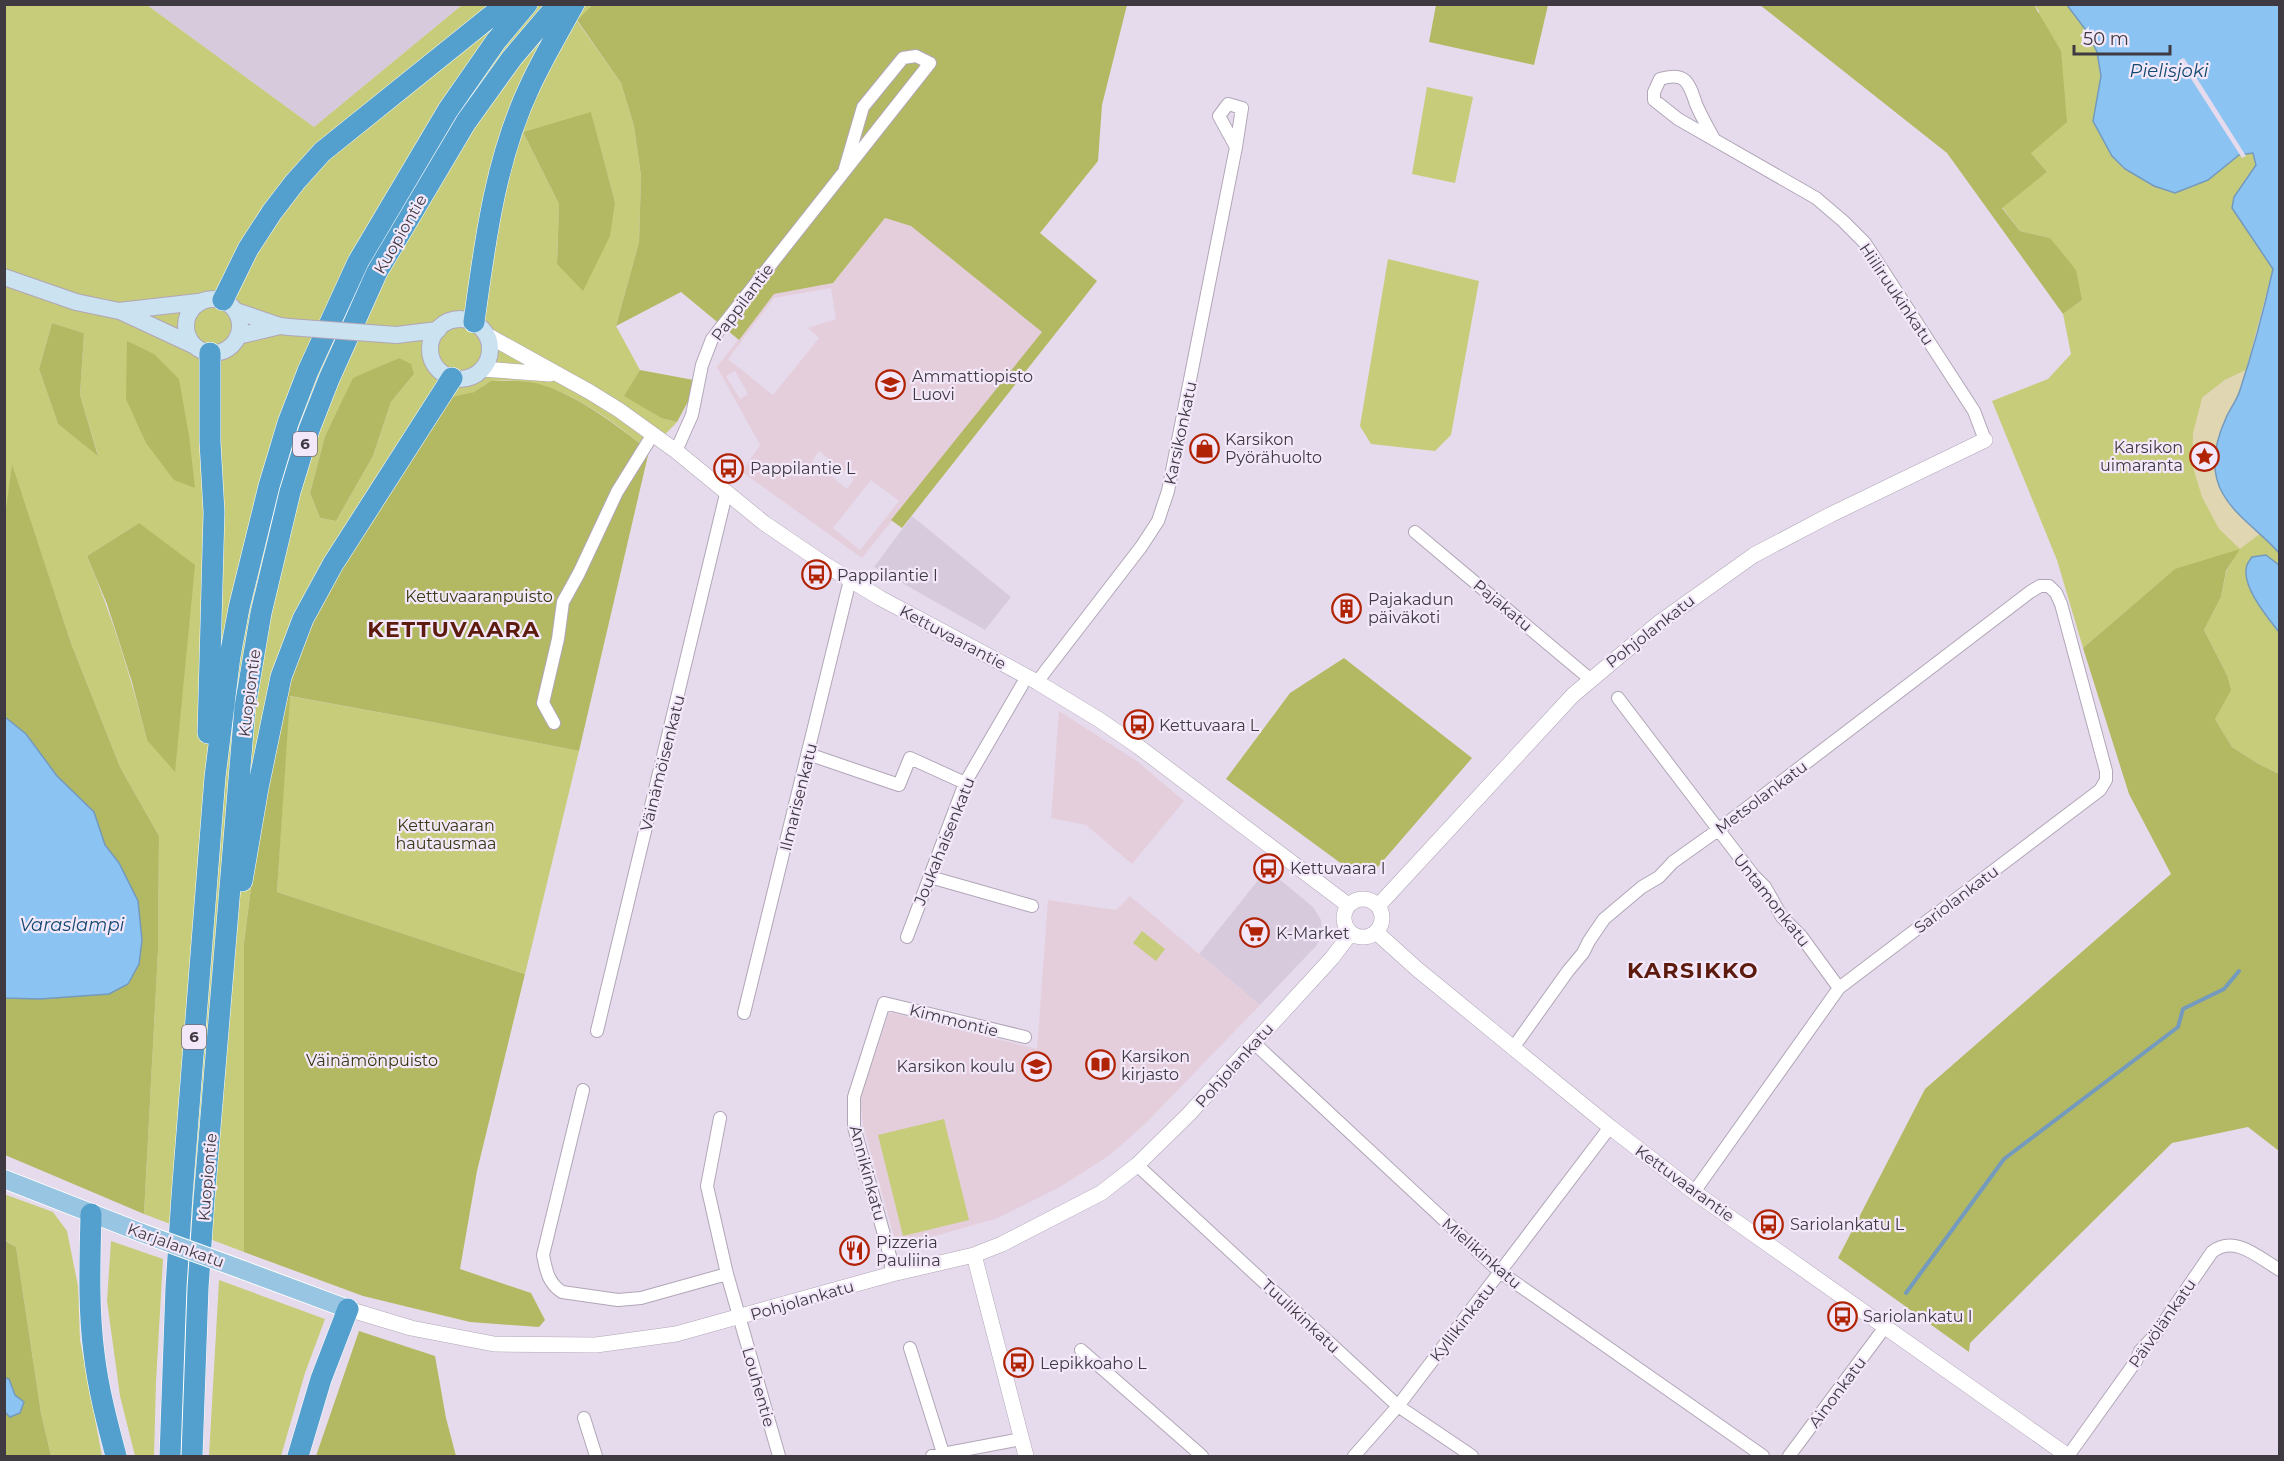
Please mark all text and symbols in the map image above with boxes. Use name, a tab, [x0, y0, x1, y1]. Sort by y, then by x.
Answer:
scale bar	[2074, 18, 2170, 56]
text: 50 m	[2083, 28, 2129, 50]
water label: Pielisjoki	[2130, 60, 2209, 82]
street label: Kuopiontie	[370, 191, 431, 277]
street label: Hiiliruukinkatu	[1855, 240, 1938, 349]
street label: Pappilantie	[707, 260, 778, 345]
place label: Ammattiopisto Luovi	[912, 367, 1033, 404]
school or university icon: Ammattiopisto Luovi	[875, 369, 907, 401]
street label: Karsikonkatu	[1160, 380, 1201, 487]
place label: Karsikon Pyörähuolto	[1225, 430, 1322, 467]
road number: 6	[293, 432, 317, 456]
shop icon: Karsikon Pyörähuolto	[1188, 432, 1220, 464]
place label: Karsikon uimaranta	[2100, 438, 2183, 475]
place icon: Karsikon uimaranta	[2188, 440, 2220, 472]
bus stop icon: Pappilantie L	[713, 452, 745, 484]
place label: Pappilantie L	[750, 459, 856, 478]
bus stop icon: Pappilantie I	[800, 559, 832, 591]
place label: Pappilantie I	[837, 566, 938, 585]
street label: Pajakatu	[1470, 575, 1536, 635]
park label: Kettuvaaranpuisto	[405, 587, 553, 606]
place label: Pajakadun päiväkoti	[1368, 590, 1454, 627]
street label: Pohjolankatu	[1602, 591, 1698, 672]
building icon: Pajakadun päiväkoti	[1331, 592, 1363, 624]
street label: Kettuvaarantie	[896, 601, 1009, 674]
district label: KETTUVAARA	[367, 616, 541, 643]
street label: Kuopiontie	[235, 648, 264, 738]
street label: Väinämöisenkatu	[636, 693, 689, 833]
bus stop icon: Kettuvaara L	[1122, 709, 1154, 741]
place label: Kettuvaara L	[1159, 716, 1260, 735]
street label: Ilmarisenkatu	[776, 741, 821, 853]
street label: Metsolankatu	[1712, 757, 1811, 838]
street label: Joukahaisenkatu	[910, 774, 979, 909]
park label: Kettuvaaran hautausmaa	[395, 816, 497, 853]
street label: Untamonkatu	[1729, 850, 1814, 951]
bus stop icon: Kettuvaara I	[1253, 852, 1285, 884]
place label: Kettuvaara I	[1290, 859, 1386, 878]
street label: Sariolankatu	[1910, 862, 2002, 937]
water label: Varaslampi	[20, 914, 125, 936]
supermarket icon: K-Market	[1239, 917, 1271, 949]
place label: K-Market	[1276, 924, 1350, 943]
district label: KARSIKKO	[1627, 957, 1759, 984]
street label: Kimmontie	[907, 1000, 1000, 1041]
street label: Pohjolankatu	[1191, 1019, 1277, 1112]
road number: 6	[182, 1025, 206, 1049]
place label: Karsikon kirjasto	[1121, 1047, 1190, 1084]
library icon: Karsikon kirjasto	[1084, 1049, 1116, 1081]
school or university icon: Karsikon koulu	[1020, 1050, 1052, 1082]
park label: Väinämönpuisto	[306, 1051, 438, 1070]
place label: Karsikon koulu	[897, 1057, 1015, 1076]
street label: Annikinkatu	[846, 1123, 889, 1223]
street label: Kuopiontie	[194, 1132, 221, 1222]
street label: Kettuvaarantie	[1631, 1141, 1738, 1226]
bus stop icon: Sariolankatu L	[1753, 1208, 1785, 1240]
street label: Mielikinkatu	[1438, 1214, 1525, 1293]
place label: Sariolankatu L	[1790, 1215, 1905, 1234]
street label: Karjalankatu	[125, 1219, 227, 1272]
place label: Pizzeria Pauliina	[876, 1233, 941, 1270]
restaurant icon: Pizzeria Pauliina	[839, 1235, 871, 1267]
street label: Tuulikinkatu	[1258, 1275, 1344, 1357]
street label: Päivölänkatu	[2125, 1275, 2200, 1371]
street label: Pohjolankatu	[748, 1277, 856, 1324]
street label: Kyllikinkatu	[1426, 1280, 1499, 1365]
bus stop icon: Sariolankatu I	[1826, 1300, 1858, 1332]
place label: Sariolankatu I	[1863, 1307, 1973, 1326]
street label: Louhentie	[738, 1345, 779, 1429]
bus stop icon: Lepikkoaho L	[1003, 1347, 1035, 1379]
street label: Ainonkatu	[1805, 1353, 1870, 1431]
place label: Lepikkoaho L	[1040, 1354, 1147, 1373]

